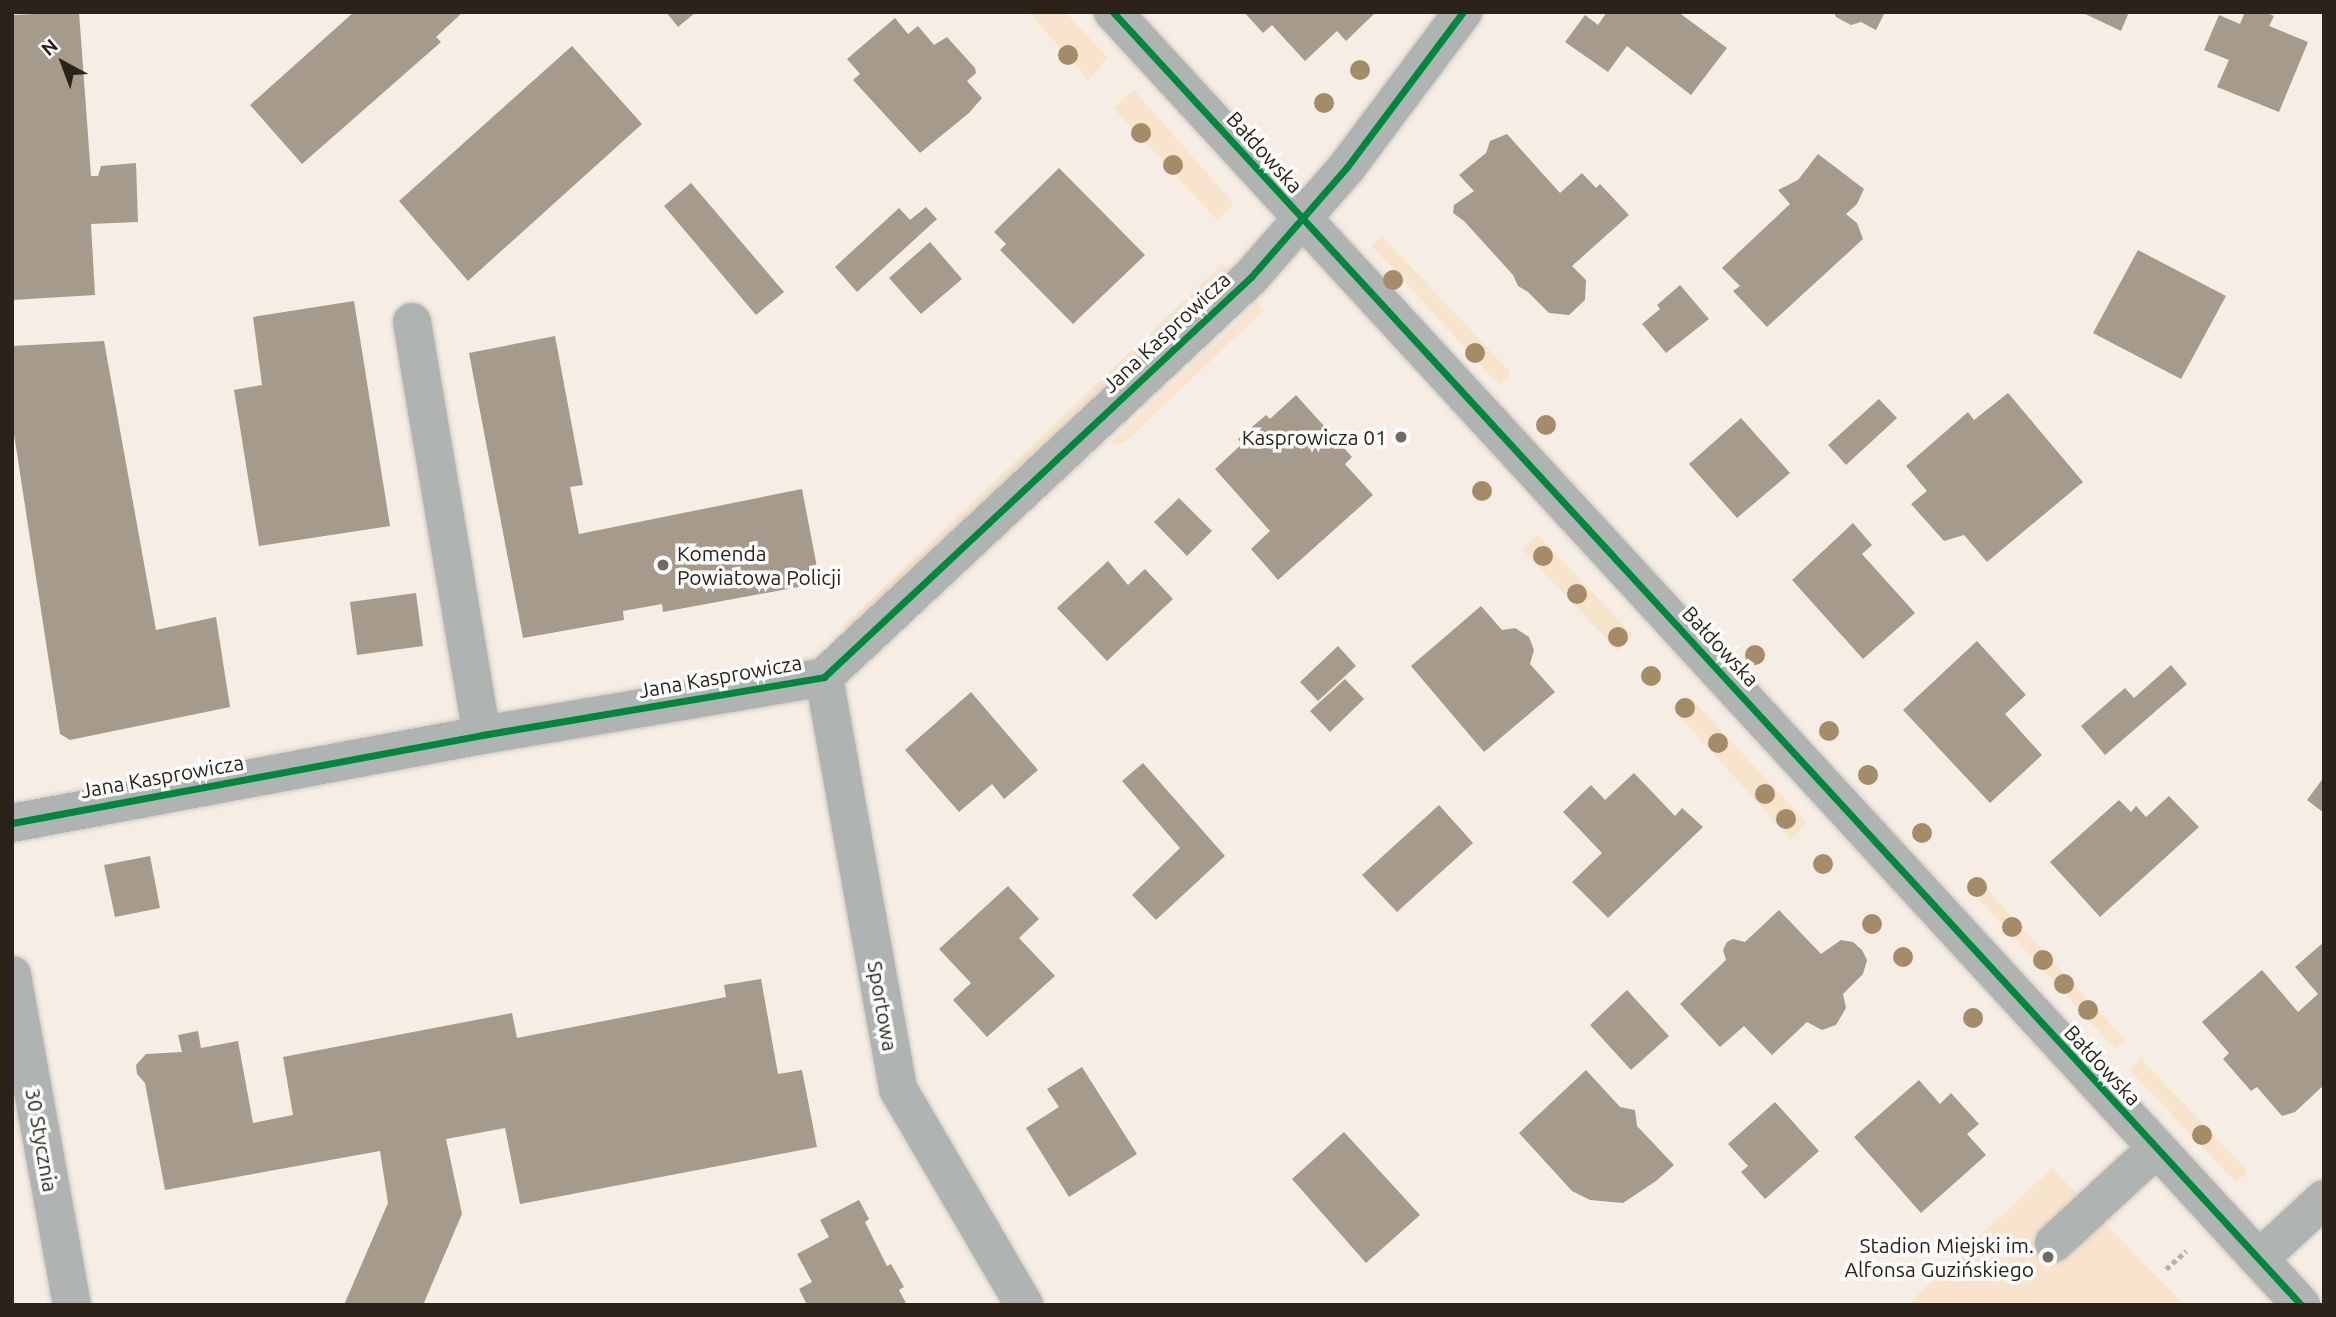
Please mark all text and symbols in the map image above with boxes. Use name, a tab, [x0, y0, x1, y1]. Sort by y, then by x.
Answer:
north arrow	[28, 28, 98, 98]
text: N	[37, 34, 62, 60]
street label: Bałdowska	[1222, 106, 1308, 198]
street label: Jana Kasprowicza	[1097, 266, 1235, 398]
place label: Kasprowicza 01	[1242, 424, 1387, 450]
marker: Kasprowicza 01	[1393, 429, 1409, 445]
place label: Komenda Powiatowa Policji	[677, 540, 841, 590]
marker: Komenda Powiatowa Policji	[655, 557, 671, 573]
street label: Bałdowska	[1677, 600, 1765, 692]
street label: Jana Kasprowicza	[636, 649, 804, 703]
street label: Jana Kasprowicza	[78, 749, 246, 803]
street label: Sportowa	[863, 959, 903, 1053]
street label: Bałdowska	[2059, 1019, 2147, 1111]
street label: 30 Stycznia	[20, 1086, 64, 1194]
place label: Stadion Miejski im. Alfonsa Guzińskiego	[1844, 1232, 2034, 1282]
marker: Stadion Miejski im. Alfonsa Guzińskiego	[2040, 1249, 2056, 1265]

